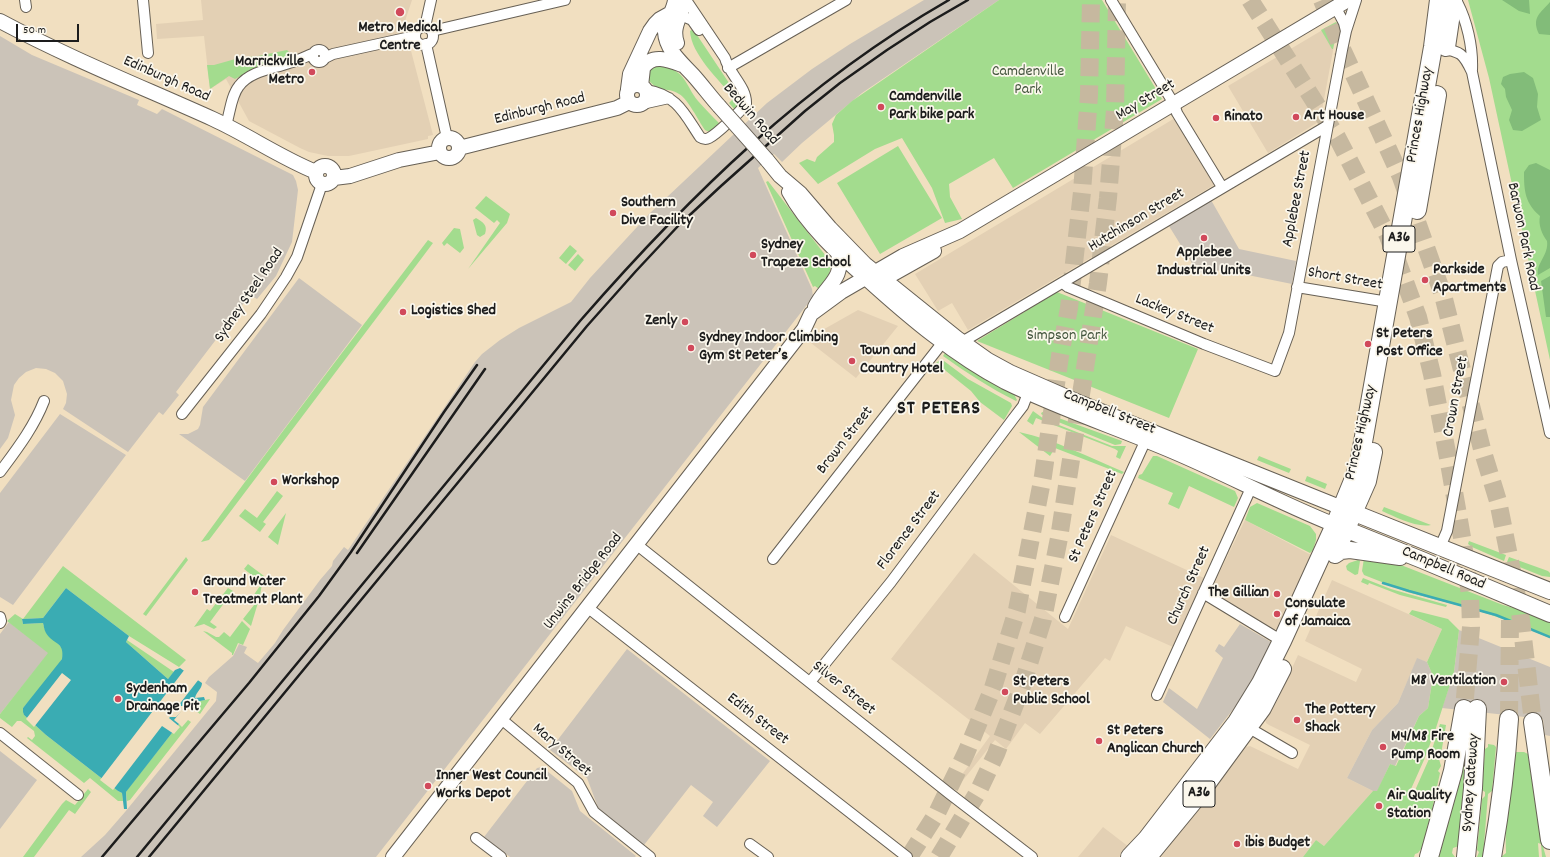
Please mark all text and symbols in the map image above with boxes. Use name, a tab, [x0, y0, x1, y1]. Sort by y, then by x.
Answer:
marker: Metro Medical Centre	[394, 6, 406, 18]
scale bar	[18, 16, 81, 42]
place label: Metro Medical Centre	[358, 19, 442, 57]
text: 50 m	[23, 22, 46, 39]
street label: Edinburgh Road	[120, 52, 212, 108]
place label: Marrickville Metro	[235, 53, 304, 91]
park label: Camdenville Park	[992, 63, 1064, 101]
street label: Princes Highway	[1403, 66, 1439, 164]
marker: Marrickville Metro	[307, 67, 317, 77]
street label: May Street	[1113, 76, 1179, 126]
street label: Bedwin Road	[718, 80, 782, 150]
place label: Camdenville Park bike park	[889, 88, 974, 126]
street label: Edinburgh Road	[493, 89, 587, 131]
marker: Camdenville Park bike park	[876, 102, 886, 112]
place label: Art House	[1304, 107, 1364, 127]
place label: Rinato	[1224, 108, 1263, 128]
marker: Art House	[1291, 112, 1301, 122]
marker: Rinato	[1211, 113, 1221, 123]
street label: Applebee Street	[1279, 149, 1317, 249]
street label: Barwon Park Road	[1501, 181, 1543, 293]
street label: Hutchinson Street	[1085, 185, 1189, 257]
place label: Southern Dive Facility	[621, 194, 693, 232]
marker: Southern Dive Facility	[608, 208, 618, 218]
road number: A36	[1383, 226, 1415, 252]
marker: Applebee Industrial Units	[1199, 233, 1209, 243]
place label: Sydney Trapeze School	[761, 236, 851, 274]
place label: Applebee Industrial Units	[1157, 244, 1251, 282]
street label: Sydney Steel Road	[211, 245, 289, 347]
marker: Sydney Trapeze School	[748, 250, 758, 260]
place label: Parkside Apartments	[1433, 261, 1507, 299]
street label: Short Street	[1306, 264, 1384, 296]
marker: Parkside Apartments	[1420, 275, 1430, 285]
street label: Lackey Street	[1132, 291, 1216, 339]
place label: Logistics Shed	[411, 302, 496, 322]
marker: Logistics Shed	[398, 307, 408, 317]
place label: Zenly	[645, 312, 677, 332]
marker: Zenly	[680, 317, 690, 327]
place label: St Peters Post Office	[1376, 325, 1443, 363]
park label: Simpson Park	[1027, 327, 1107, 347]
place label: Sydney Indoor Climbing Gym St Peter’s	[699, 329, 838, 367]
marker: St Peters Post Office	[1363, 339, 1373, 349]
place label: Town and Country Hotel	[860, 342, 943, 380]
marker: Sydney Indoor Climbing Gym St Peter’s	[686, 343, 696, 353]
street label: Crown Street	[1440, 355, 1474, 439]
marker: Town and Country Hotel	[847, 356, 857, 366]
street label: Princes Highway	[1342, 384, 1382, 482]
street label: Campbell Street	[1060, 386, 1158, 440]
district label: ST PETERS	[897, 398, 981, 422]
street label: Brown Street	[814, 403, 878, 479]
street label: St Peters Street	[1065, 468, 1123, 566]
place label: Workshop	[282, 472, 339, 492]
marker: Workshop	[269, 477, 279, 487]
street label: Florence Street	[874, 488, 946, 574]
street label: Unwins Bridge Road	[540, 530, 628, 634]
street label: Campbell Road	[1398, 543, 1488, 595]
street label: Church Street	[1164, 544, 1216, 628]
place label: Ground Water Treatment Plant	[203, 573, 303, 611]
place label: The Gillian	[1208, 584, 1269, 604]
marker: Ground Water Treatment Plant	[190, 587, 200, 597]
marker: The Gillian	[1272, 589, 1282, 599]
place label: Consulate of Jamaica	[1285, 595, 1350, 633]
marker: Consulate of Jamaica	[1272, 609, 1282, 619]
street label: Silver Street	[807, 658, 879, 720]
place label: M8 Ventilation	[1411, 672, 1496, 692]
place label: St Peters Public School	[1013, 673, 1090, 711]
marker: M8 Ventilation	[1499, 677, 1509, 687]
place label: Sydenham Drainage Pit	[126, 680, 199, 718]
marker: St Peters Public School	[1000, 687, 1010, 697]
street label: Edith Street	[722, 690, 792, 750]
marker: Sydenham Drainage Pit	[113, 694, 123, 704]
place label: The Pottery Shack	[1305, 701, 1375, 739]
marker: The Pottery Shack	[1292, 715, 1302, 725]
street label: Mary Street	[528, 720, 594, 782]
place label: St Peters Anglican Church	[1107, 722, 1204, 760]
place label: M4/M8 Fire Pump Room	[1391, 728, 1460, 766]
street label: Sydney Gateway	[1459, 733, 1485, 833]
marker: St Peters Anglican Church	[1094, 736, 1104, 746]
marker: M4/M8 Fire Pump Room	[1378, 742, 1388, 752]
place label: Inner West Council Works Depot	[436, 767, 547, 805]
marker: Inner West Council Works Depot	[423, 781, 433, 791]
road number: A36	[1183, 781, 1215, 807]
place label: Air Quality Station	[1387, 787, 1451, 825]
marker: Air Quality Station	[1374, 801, 1384, 811]
place label: ibis Budget	[1245, 834, 1310, 854]
marker: ibis Budget	[1232, 839, 1242, 849]

